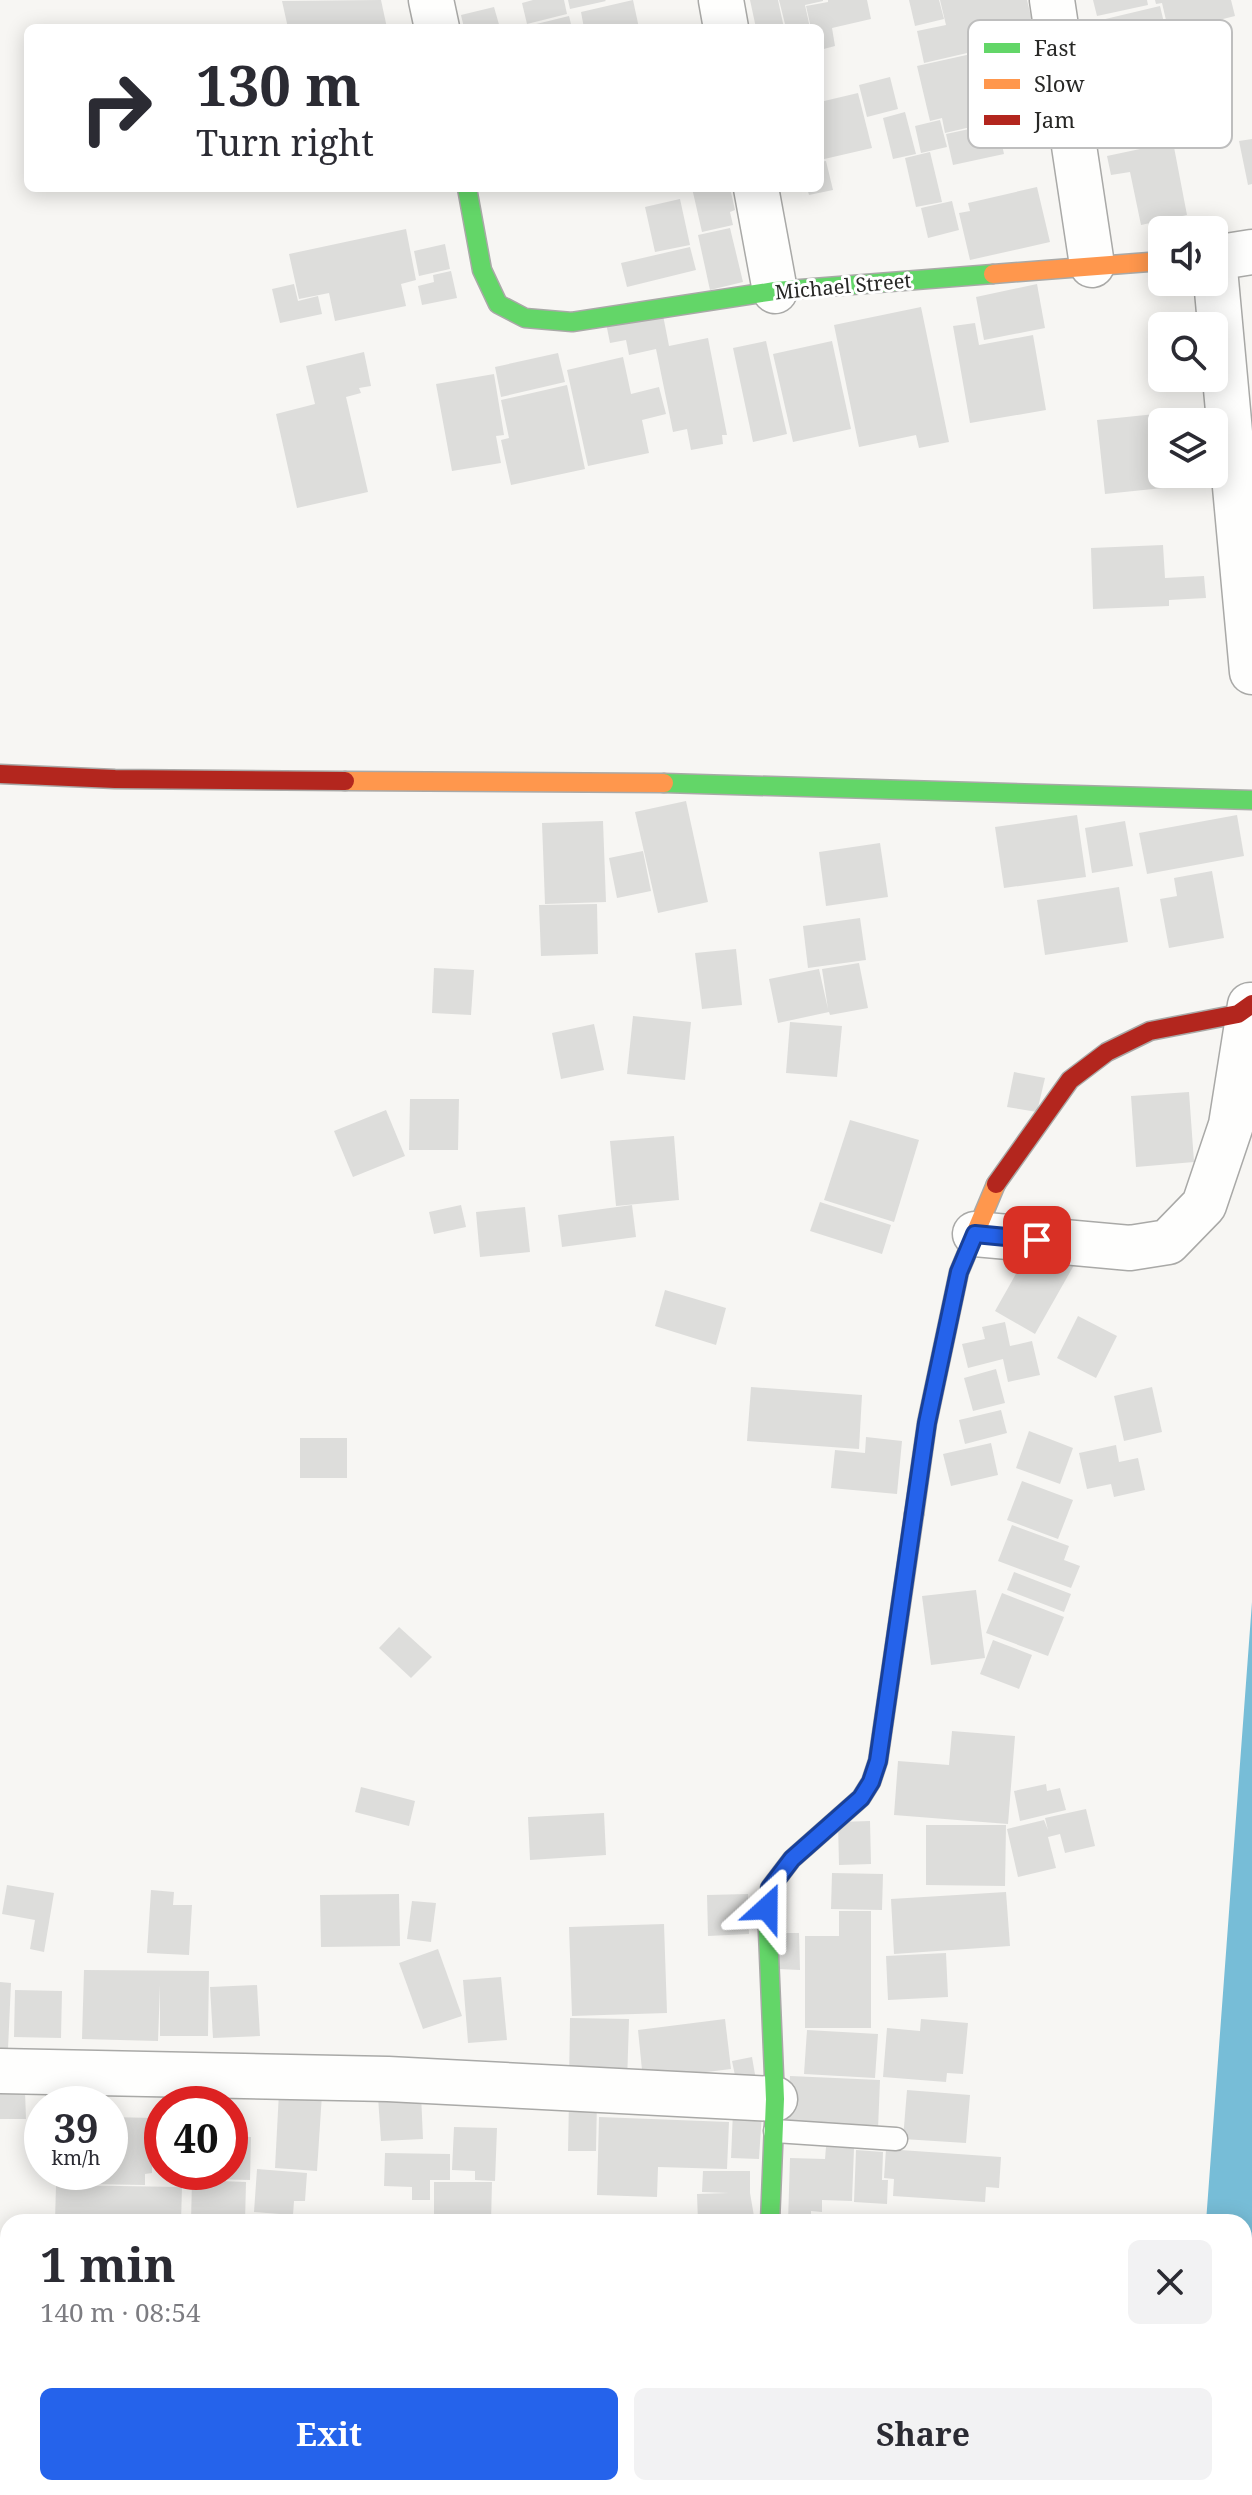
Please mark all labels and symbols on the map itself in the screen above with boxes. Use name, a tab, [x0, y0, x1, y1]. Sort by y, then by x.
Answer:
legend	[968, 20, 1232, 148]
text: Fast	[1034, 32, 1076, 62]
text: Slow	[1034, 68, 1084, 98]
text: Jam	[1033, 104, 1075, 134]
street label: Michael Street	[774, 267, 912, 305]
pin	[1003, 1206, 1071, 1274]
position arrow	[725, 1866, 809, 1950]
speed limit sign: 40	[144, 2086, 248, 2190]

